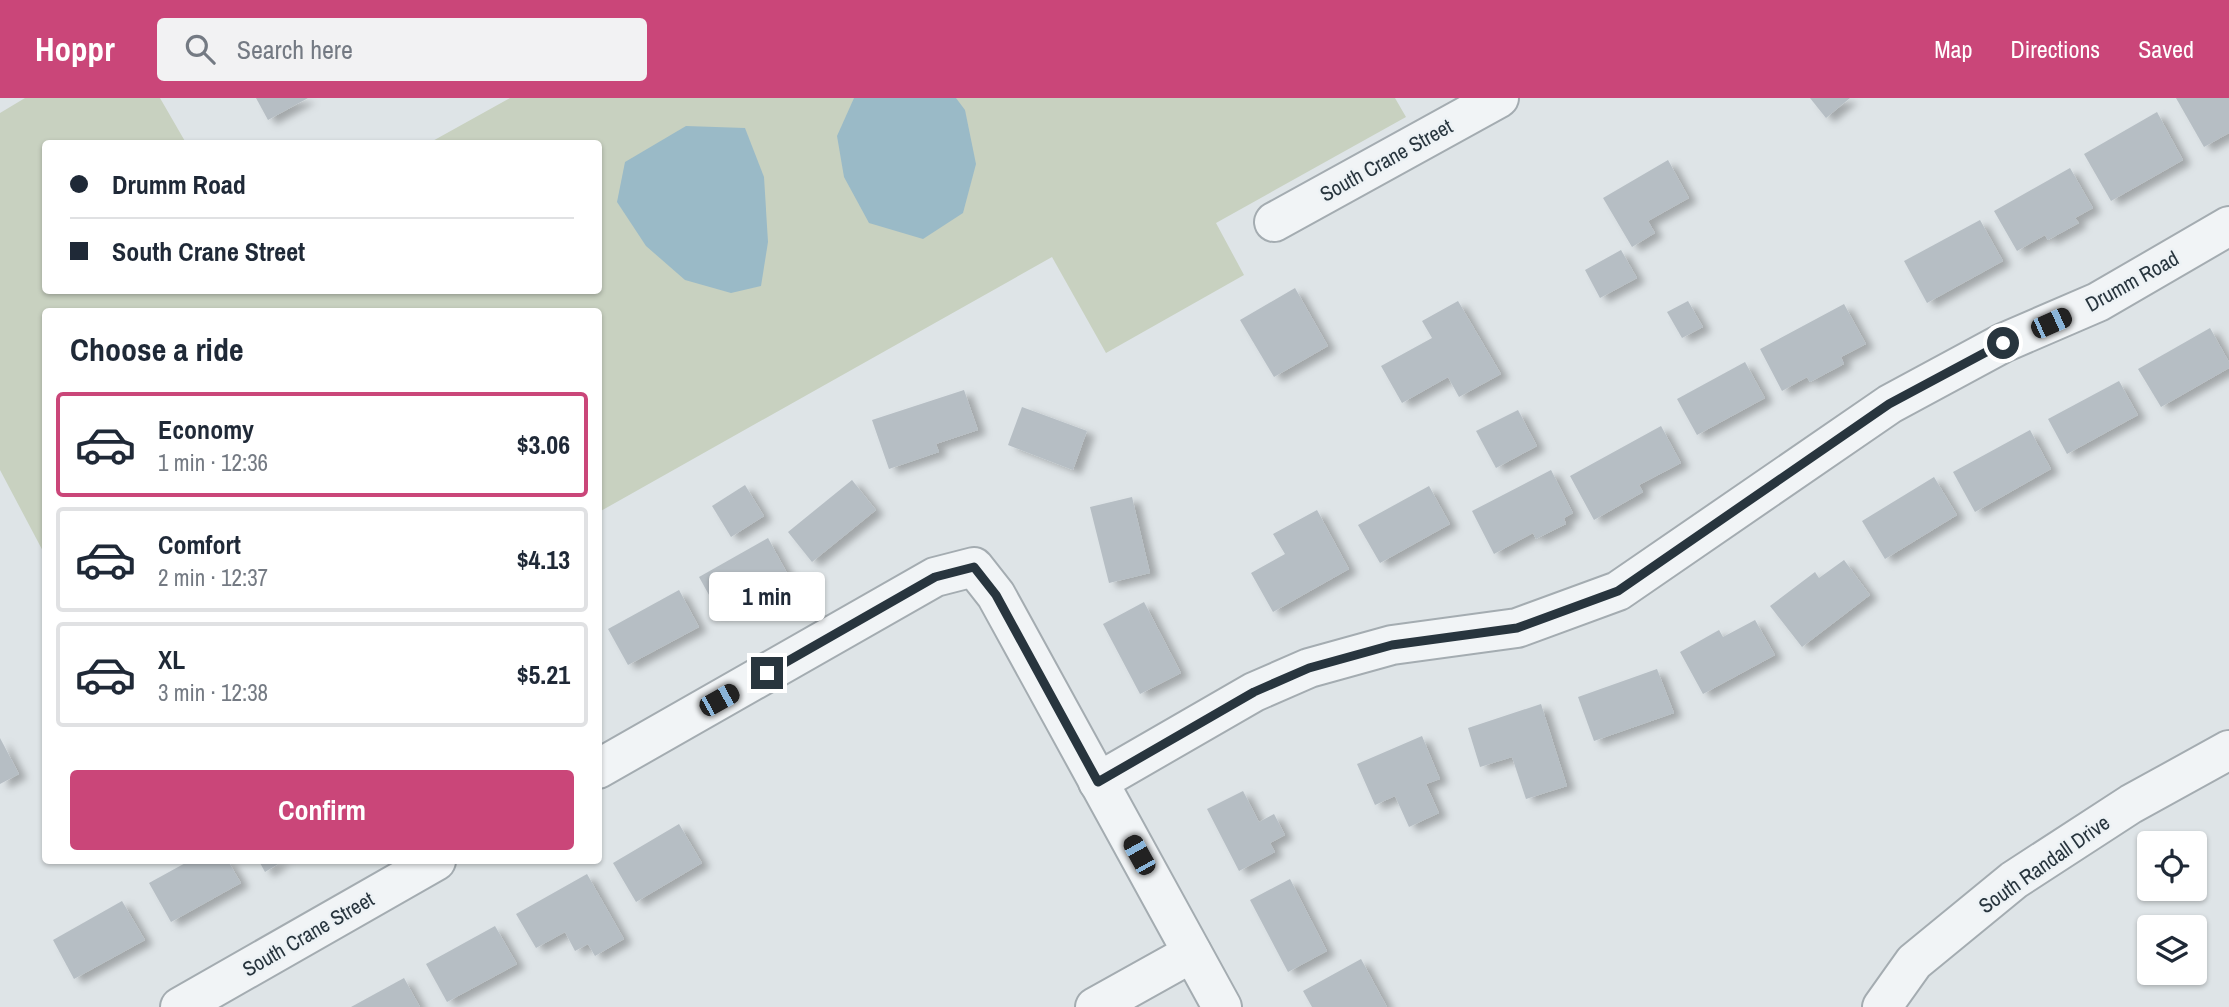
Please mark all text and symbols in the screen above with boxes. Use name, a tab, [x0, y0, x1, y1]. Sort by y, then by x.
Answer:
search box	[157, 18, 647, 81]
text: Hoppr	[35, 27, 115, 71]
icon: search	[181, 30, 219, 68]
text: Search here	[237, 32, 353, 67]
text: Map	[1934, 33, 1972, 65]
text: Directions	[2010, 33, 2100, 65]
text: Saved	[2138, 33, 2194, 65]
street label: South Crane Street	[1315, 111, 1458, 208]
text: Drumm Road	[112, 167, 246, 202]
text: South Crane Street	[112, 234, 305, 269]
street label: Drumm Road	[2080, 244, 2184, 318]
car	[2028, 305, 2075, 341]
route start	[1987, 327, 2019, 359]
text: Choose a ride	[70, 328, 244, 371]
text: Economy	[158, 412, 254, 447]
icon: car	[74, 413, 137, 476]
text: $3.06	[517, 427, 570, 462]
text: 1 min · 12:36	[158, 447, 268, 478]
text: Comfort	[158, 527, 241, 562]
icon: car	[74, 528, 137, 591]
text: $4.13	[517, 542, 570, 577]
text: 2 min · 12:37	[158, 562, 268, 593]
callout: 1 min	[709, 572, 825, 620]
text: 1 min	[742, 581, 792, 612]
text: XL	[158, 642, 185, 677]
icon: car	[74, 643, 137, 706]
text: $5.21	[517, 657, 570, 692]
route end	[751, 657, 783, 689]
text: 3 min · 12:38	[158, 677, 268, 708]
car	[696, 681, 743, 719]
button: Confirm	[70, 770, 574, 850]
street label: South Randall Drive	[1973, 808, 2115, 920]
map controls	[2137, 831, 2207, 985]
button: locate	[2137, 831, 2207, 901]
car	[1120, 832, 1159, 878]
street label: South Crane Street	[237, 884, 379, 983]
button: layers	[2137, 915, 2207, 985]

